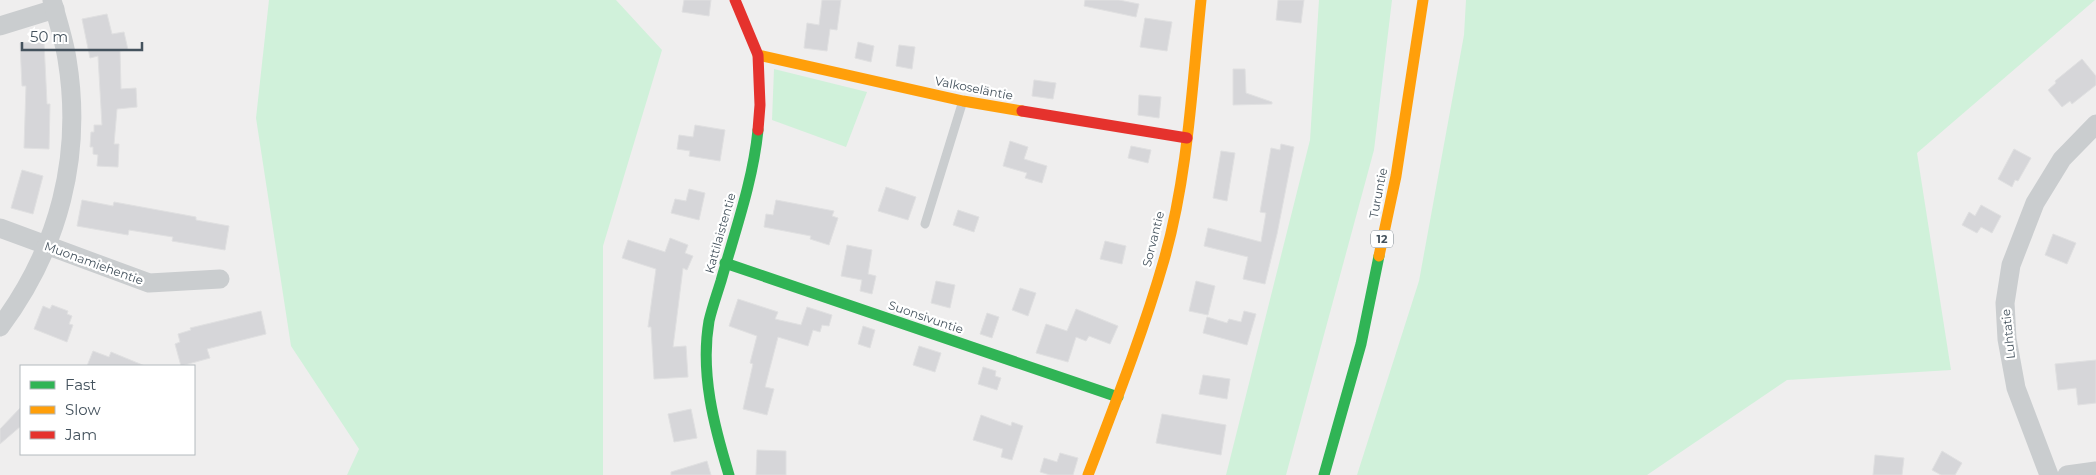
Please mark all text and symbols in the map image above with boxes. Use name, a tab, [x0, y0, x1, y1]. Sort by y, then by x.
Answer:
scale bar	[22, 20, 142, 52]
text: 50 m	[30, 27, 68, 46]
street label: Valkoseläntie	[934, 73, 1014, 103]
street label: Turuntie	[1366, 166, 1390, 220]
street label: Kattilaistentie	[701, 191, 739, 275]
street label: Sorvantie	[1139, 210, 1167, 268]
road number: 12	[1371, 230, 1393, 248]
street label: Muonamiehentie	[42, 238, 146, 288]
street label: Suonsivuntie	[887, 297, 965, 337]
street label: Luhtatie	[1998, 308, 2018, 360]
legend	[20, 365, 195, 455]
text: Fast	[65, 375, 96, 394]
text: Slow	[65, 400, 101, 419]
text: Jam	[64, 425, 97, 444]

